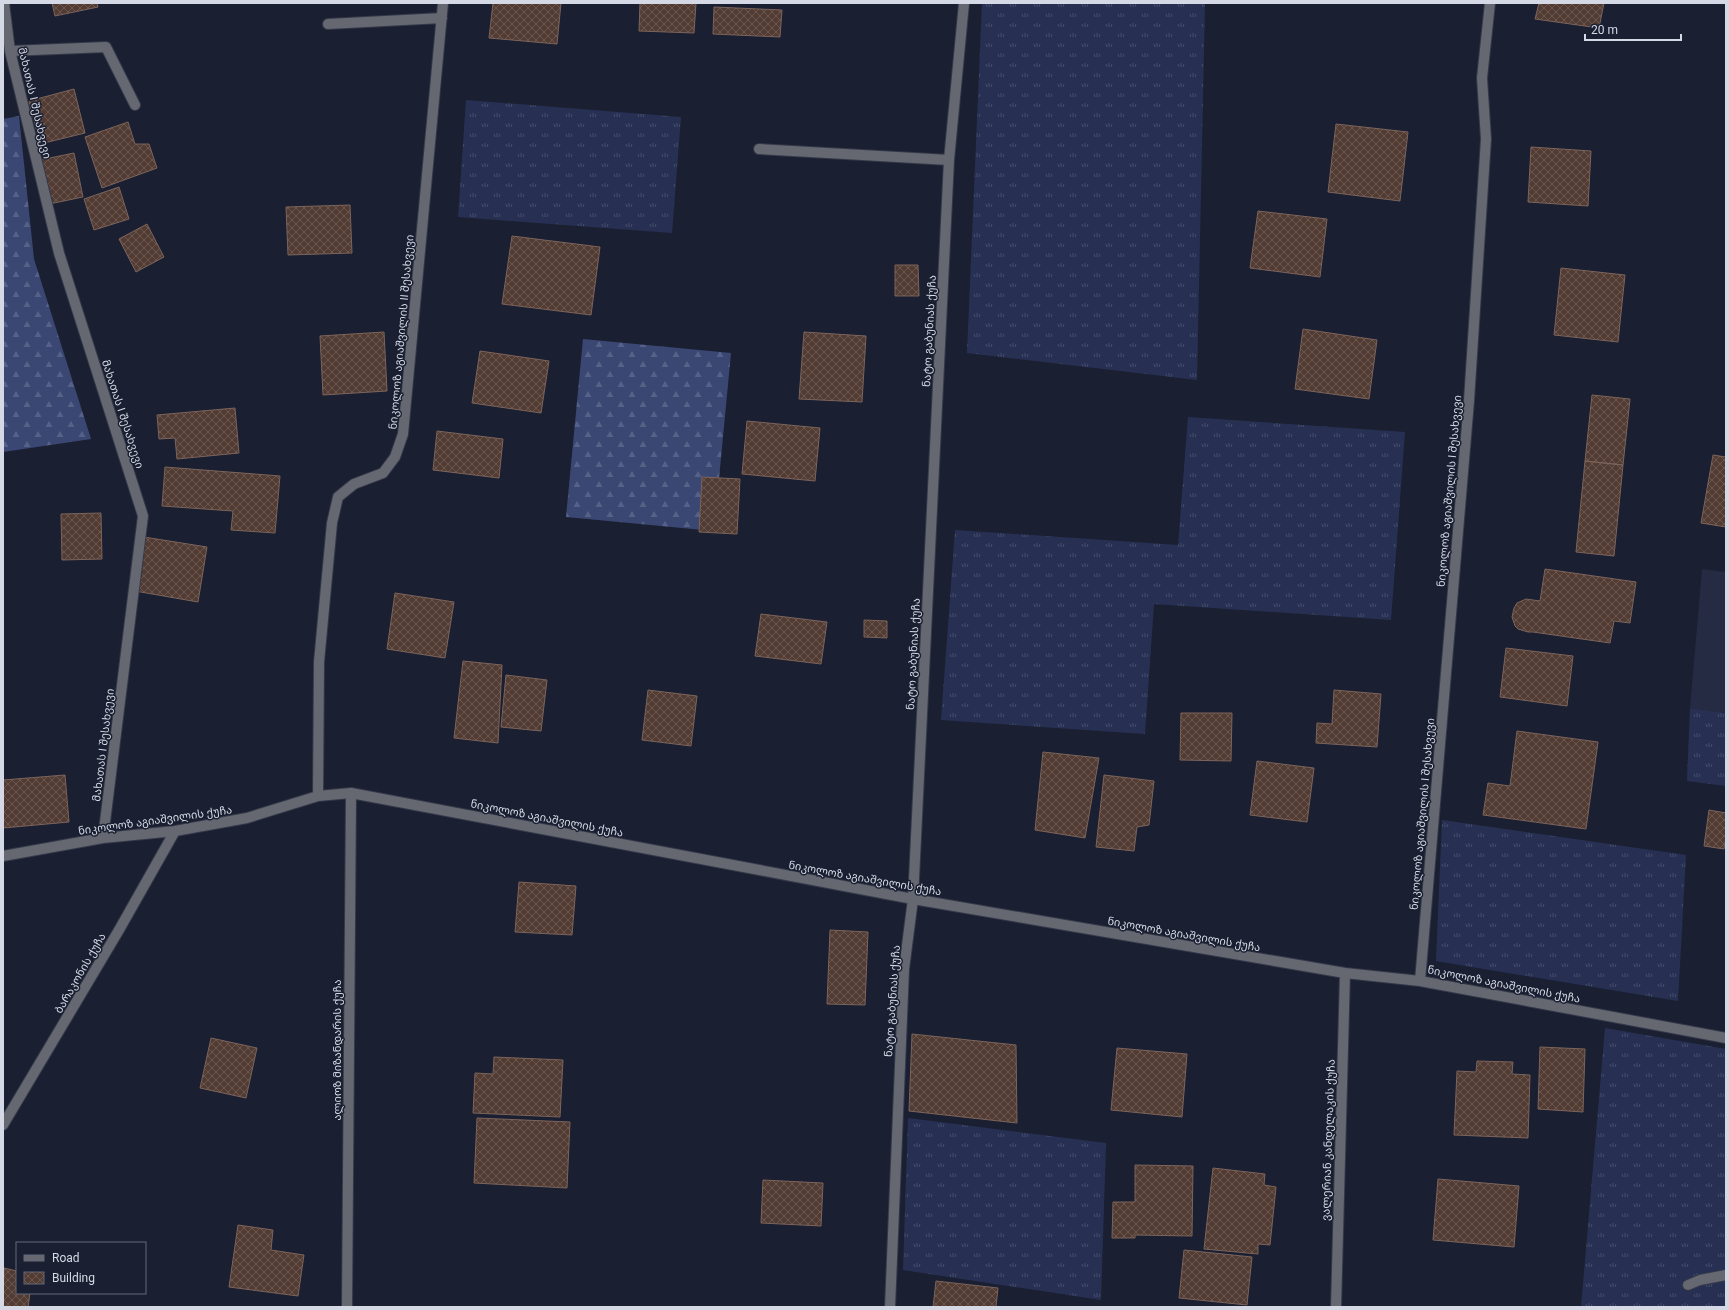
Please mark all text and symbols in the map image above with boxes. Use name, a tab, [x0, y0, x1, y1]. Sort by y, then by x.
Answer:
scale bar	[1585, 16, 1681, 42]
text: 20 m	[1591, 23, 1618, 37]
street label: მახათას I შესახვევი	[15, 46, 54, 160]
street label: ნიკოლოზ აგიაშვილის II შესახვევი	[386, 234, 417, 430]
street label: ნატო გაბუნიას ქუჩა	[920, 275, 939, 387]
street label: მახათას I შესახვევი	[99, 358, 146, 470]
street label: ნიკოლოზ აგიაშვილის I შესახვევი	[1435, 394, 1464, 588]
street label: ნატო გაბუნიას ქუჩა	[904, 598, 923, 710]
street label: მახათას I შესახვევი	[90, 688, 117, 802]
street label: ნიკოლოზ აგიაშვილის I შესახვევი	[1408, 717, 1437, 911]
street label: ნიკოლოზ აგიაშვილის ქუჩა	[469, 797, 624, 840]
street label: ნიკოლოზ აგიაშვილის ქუჩა	[77, 803, 233, 838]
street label: ნიკოლოზ აგიაშვილის ქუჩა	[787, 859, 942, 898]
street label: ნიკოლოზ აგიაშვილის ქუჩა	[1106, 915, 1261, 954]
street label: ბარაკონის ქუჩა	[52, 931, 109, 1016]
street label: ნატო გაბუნიას ქუჩა	[882, 945, 903, 1057]
street label: ნიკოლოზ აგიაშვილის ქუჩა	[1426, 963, 1581, 1006]
street label: ალიოზ მიზანდარის ქუჩა	[331, 980, 344, 1120]
street label: ვალერიან კანდელაკის ქუჩა	[1319, 1059, 1338, 1221]
legend	[16, 1242, 146, 1294]
text: Road	[52, 1251, 80, 1265]
text: Building	[52, 1271, 95, 1285]

